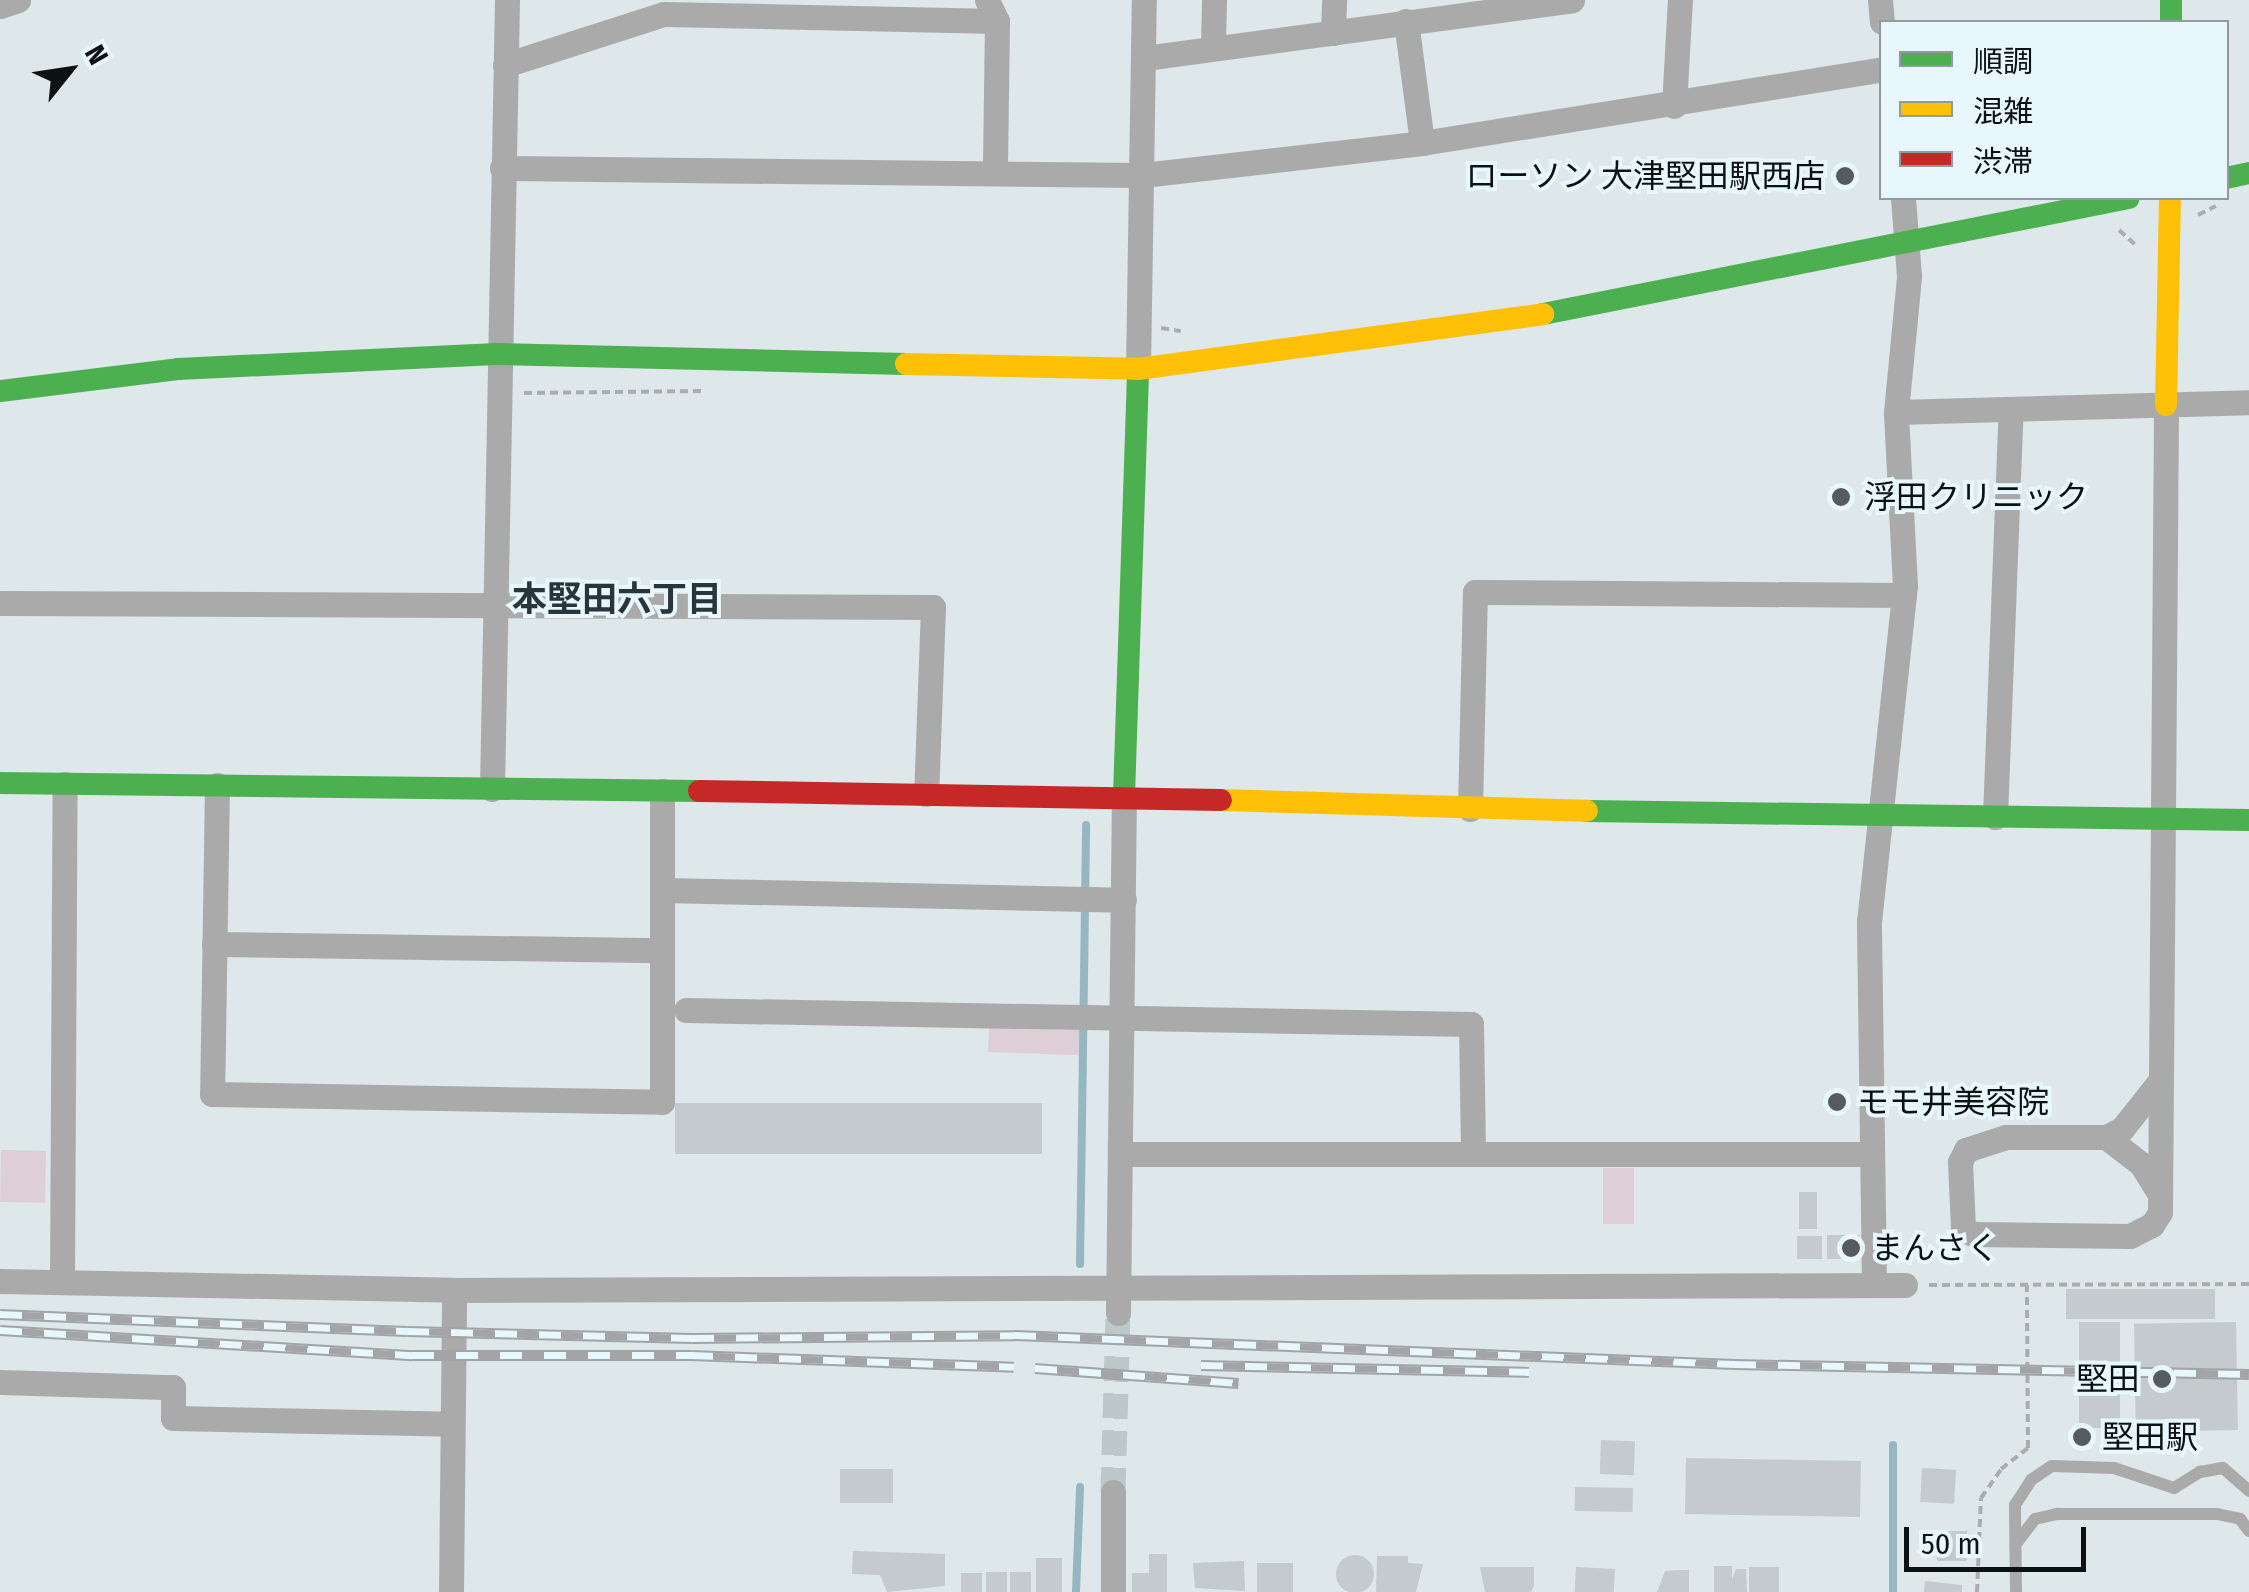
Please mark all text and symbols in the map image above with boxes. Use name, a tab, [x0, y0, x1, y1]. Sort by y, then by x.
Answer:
north arrow	[20, 20, 120, 120]
legend	[1879, 20, 2229, 200]
text: N	[78, 39, 115, 70]
text: 順調	[1973, 44, 2033, 80]
text: 混雑	[1973, 94, 2033, 130]
text: 渋滞	[1973, 144, 2033, 180]
place label: ローソン 大津堅田駅西店	[1465, 157, 1825, 195]
marker: ローソン 大津堅田駅西店	[1834, 165, 1856, 187]
place label: 浮田クリニック	[1864, 478, 2088, 516]
marker: 浮田クリニック	[1828, 484, 1854, 510]
district label: 本堅田六丁目	[512, 578, 722, 620]
place label: モモ井美容院	[1857, 1083, 2049, 1121]
marker: モモ井美容院	[1826, 1091, 1848, 1113]
place label: まんさく	[1871, 1229, 1999, 1267]
marker: まんさく	[1840, 1237, 1862, 1259]
place label: 堅田	[2076, 1360, 2140, 1398]
marker: 堅田	[2149, 1366, 2175, 1392]
place label: 堅田駅	[2102, 1418, 2198, 1456]
marker: 堅田駅	[2071, 1426, 2093, 1448]
scale bar	[1909, 1507, 2092, 1569]
text: 50 m	[1921, 1526, 1981, 1562]

